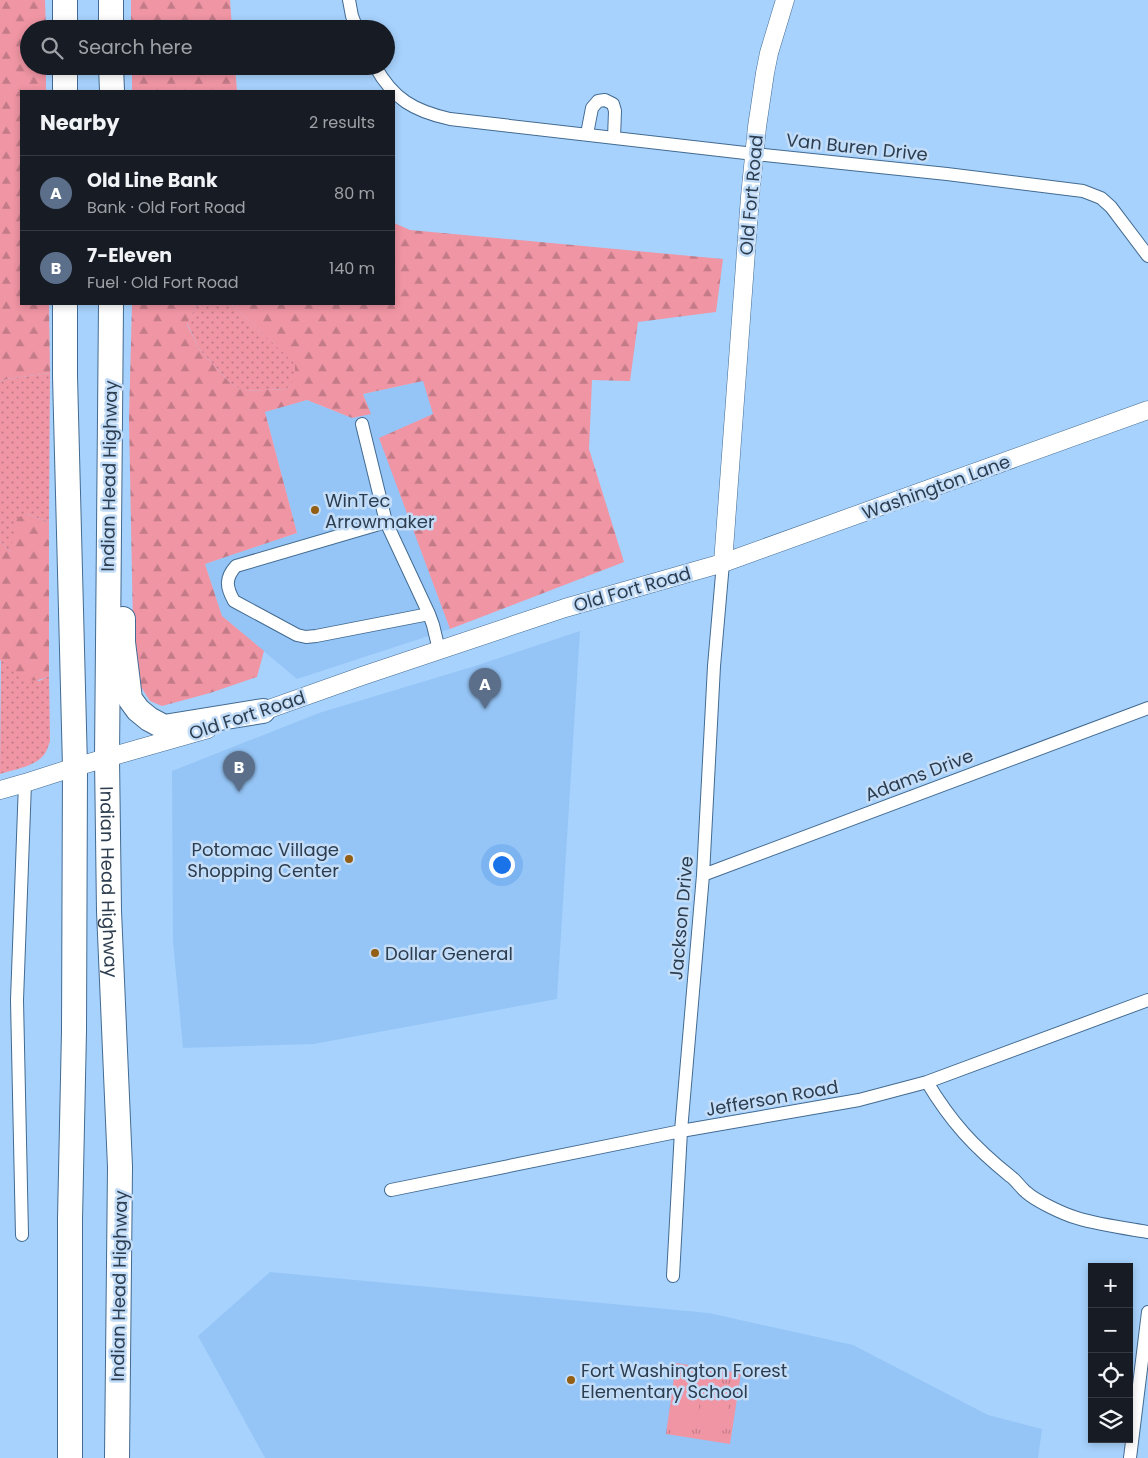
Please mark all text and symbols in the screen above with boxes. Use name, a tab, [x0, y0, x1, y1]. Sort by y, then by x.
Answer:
search box	[20, 20, 395, 75]
icon: search	[38, 34, 66, 62]
text: Search here	[78, 34, 192, 61]
text: Nearby	[40, 108, 120, 137]
text: 2 results	[309, 111, 375, 134]
street label: Van Buren Drive	[785, 127, 929, 167]
street label: Old Fort Road	[733, 134, 769, 256]
text: Old Line Bank	[87, 167, 218, 194]
text: A	[50, 182, 62, 205]
text: 80 m	[334, 182, 375, 205]
text: Bank · Old Fort Road	[87, 196, 246, 219]
text: 7-Eleven	[87, 242, 172, 269]
text: B	[51, 257, 61, 280]
text: 140 m	[329, 257, 375, 280]
text: Fuel · Old Fort Road	[87, 271, 239, 294]
street label: Indian Head Highway	[95, 380, 123, 572]
street label: Washington Lane	[859, 449, 1013, 525]
place label: WinTec Arrowmaker	[325, 488, 435, 534]
marker: WinTec Arrowmaker	[309, 504, 321, 516]
street label: Old Fort Road	[570, 560, 694, 618]
pin: A	[469, 668, 501, 709]
street label: Old Fort Road	[186, 684, 308, 746]
street label: Adams Drive	[861, 743, 977, 807]
pin: B	[223, 751, 255, 792]
street label: Indian Head Highway	[95, 786, 124, 978]
place label: Potomac Village Shopping Center	[187, 837, 339, 883]
your location	[489, 852, 515, 878]
marker: Potomac Village Shopping Center	[343, 853, 355, 865]
street label: Jackson Drive	[663, 855, 699, 981]
place label: Dollar General	[385, 941, 513, 966]
marker: Dollar General	[369, 947, 381, 959]
street label: Jefferson Road	[704, 1074, 840, 1122]
street label: Indian Head Highway	[105, 1190, 133, 1382]
map controls	[1088, 1263, 1133, 1443]
button: +	[1088, 1263, 1133, 1308]
button: −	[1088, 1308, 1133, 1353]
button: locate	[1088, 1353, 1133, 1398]
place label: Fort Washington Forest Elementary School	[581, 1358, 787, 1404]
marker: Fort Washington Forest Elementary School	[565, 1374, 577, 1386]
button: layers	[1088, 1398, 1133, 1443]

